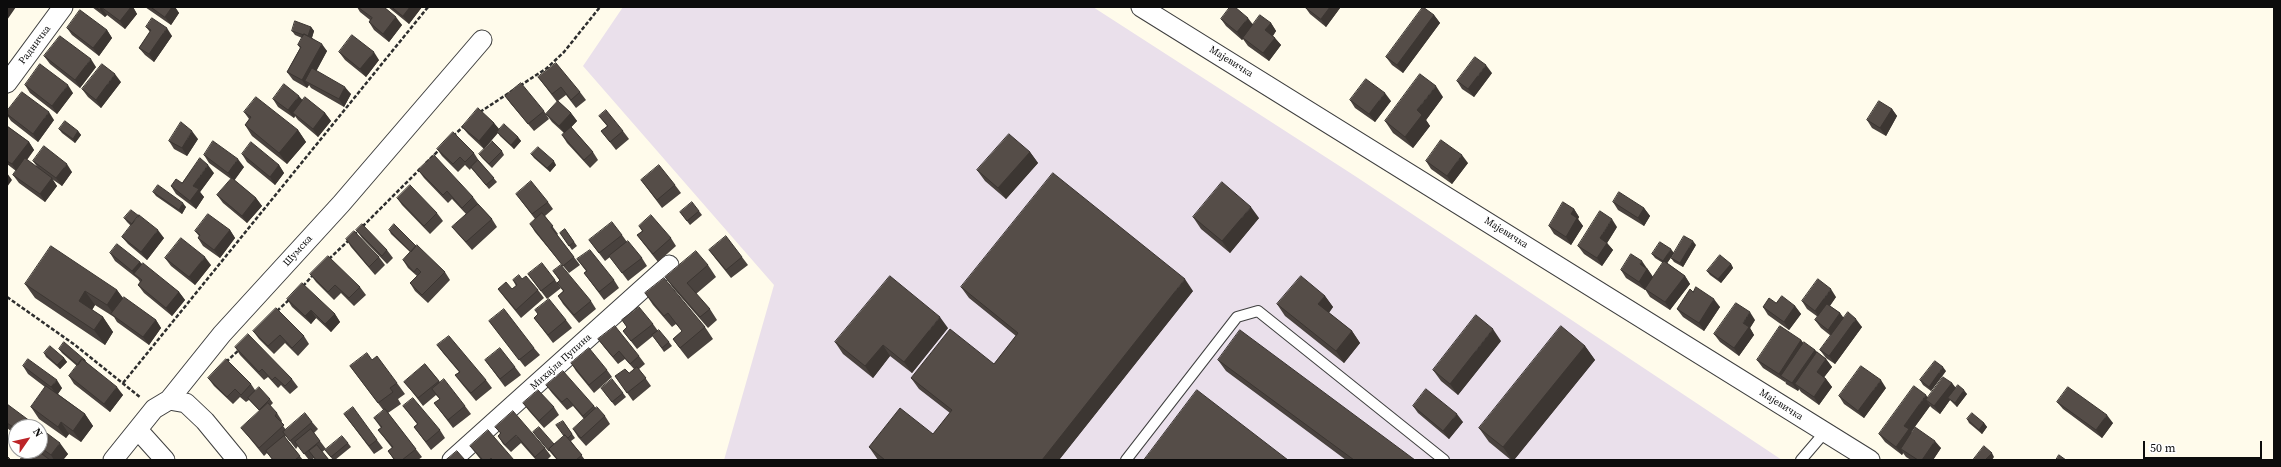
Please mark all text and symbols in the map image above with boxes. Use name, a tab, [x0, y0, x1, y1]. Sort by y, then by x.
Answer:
street label: Радничка	[17, 23, 53, 67]
street label: Мајевичка	[1207, 44, 1255, 80]
street label: Мајевичка	[1482, 215, 1530, 251]
street label: Шумска	[281, 233, 315, 269]
street label: Михајла Пупина	[528, 331, 594, 393]
street label: Мајевичка	[1757, 387, 1805, 423]
north arrow	[8, 419, 48, 459]
text: N	[29, 425, 46, 440]
scale bar	[2145, 433, 2264, 459]
text: 50 m	[2150, 440, 2176, 456]

